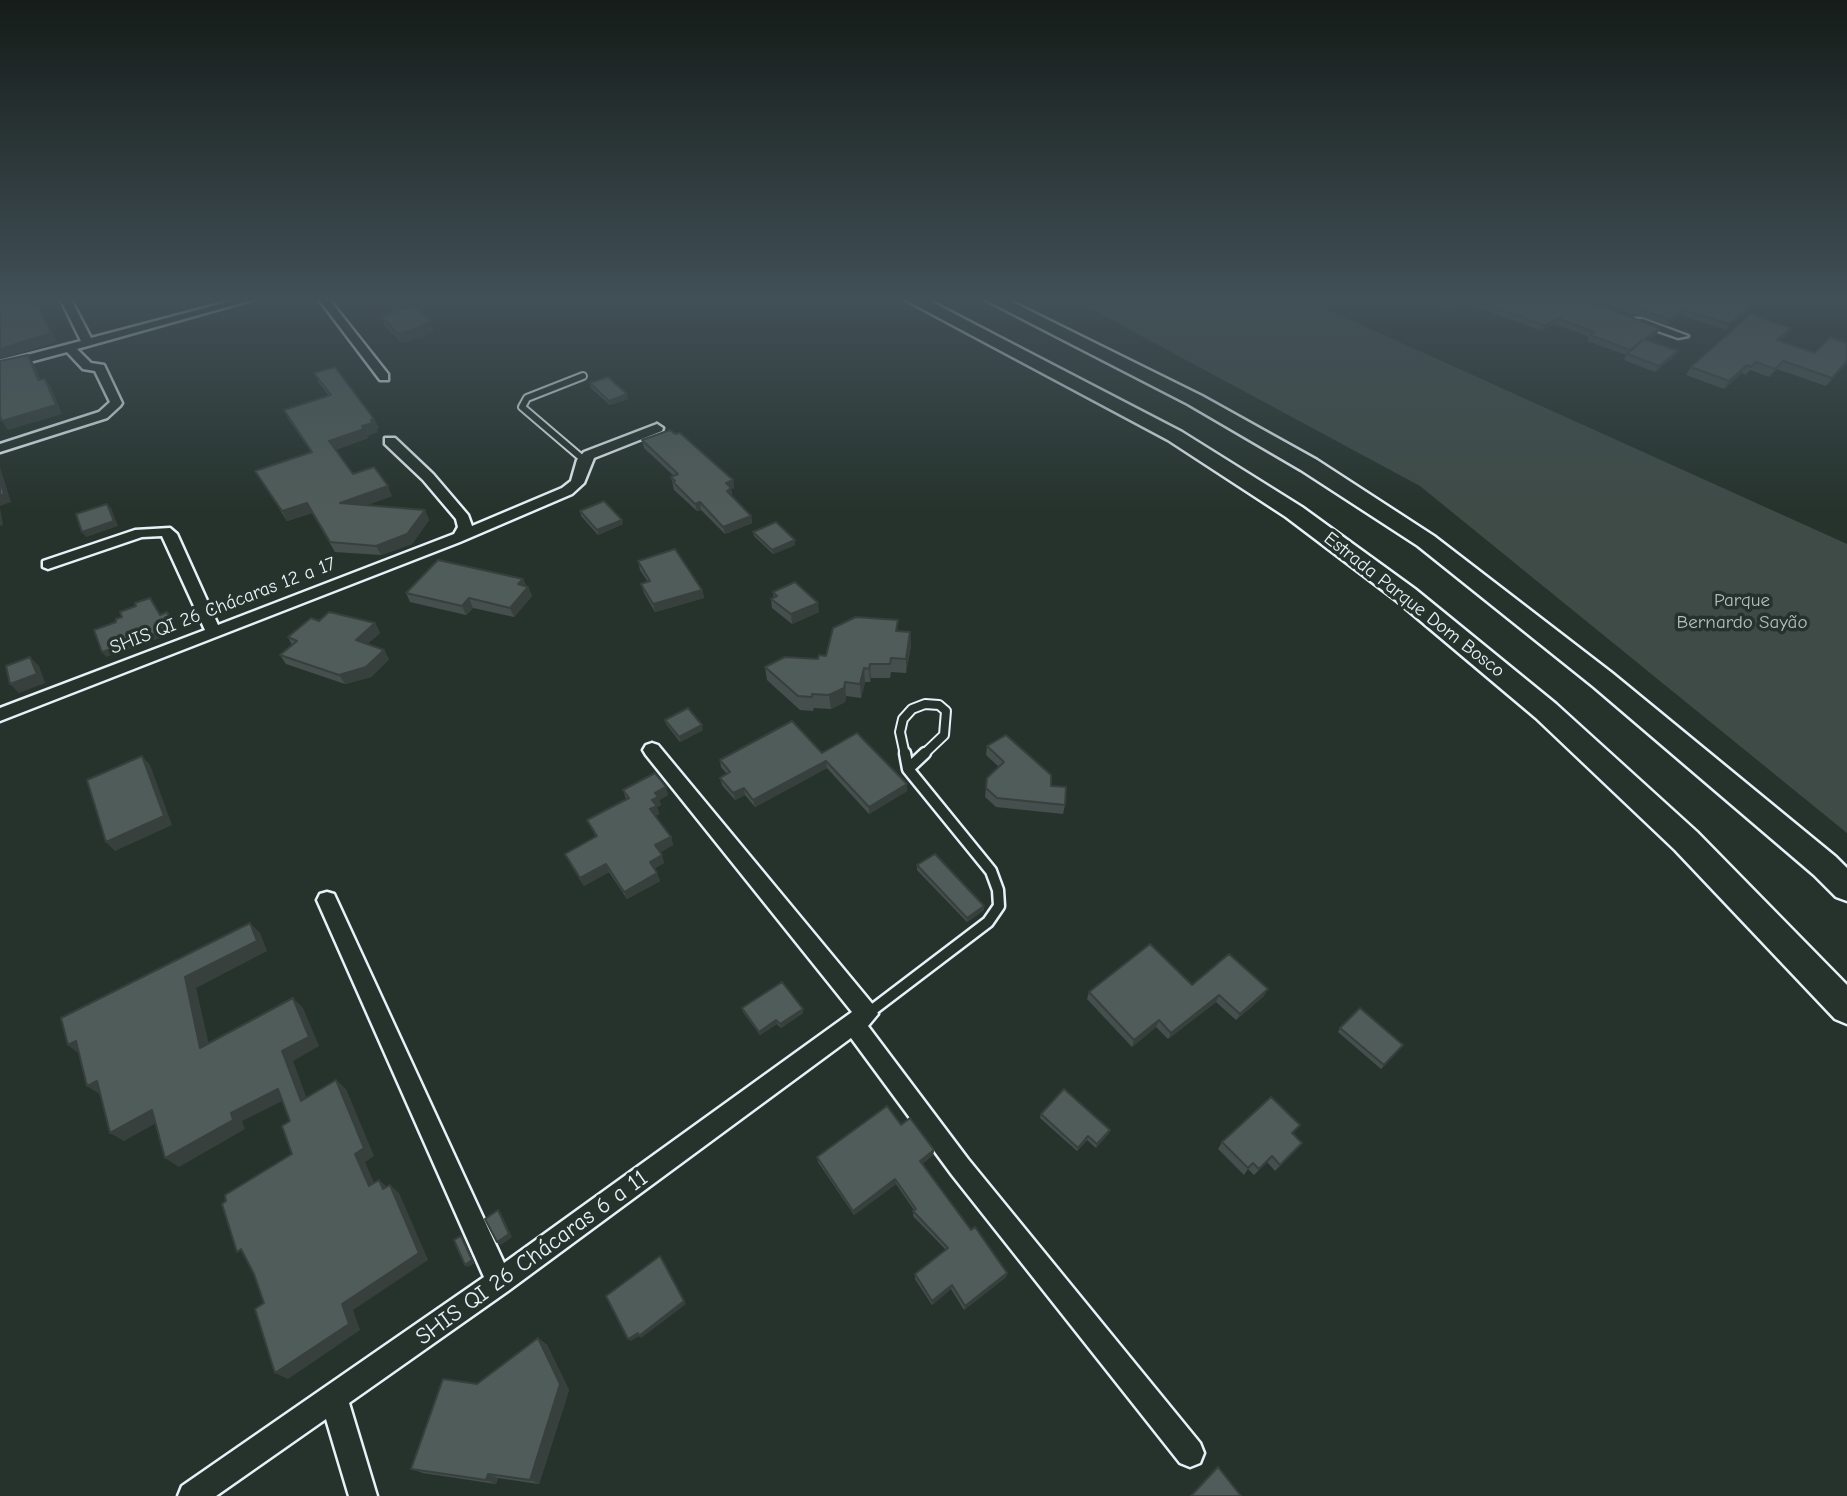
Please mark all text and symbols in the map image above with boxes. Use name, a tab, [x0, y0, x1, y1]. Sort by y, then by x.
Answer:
street label: Estrada Parque Dom Bosco	[1319, 527, 1509, 683]
street label: SHIS QI 26 Chácaras 12 a 17	[107, 552, 339, 660]
park label: Parque Bernardo Sayão	[1677, 590, 1807, 634]
street label: SHIS QI 26 Chácaras 6 a 11	[411, 1164, 653, 1352]

